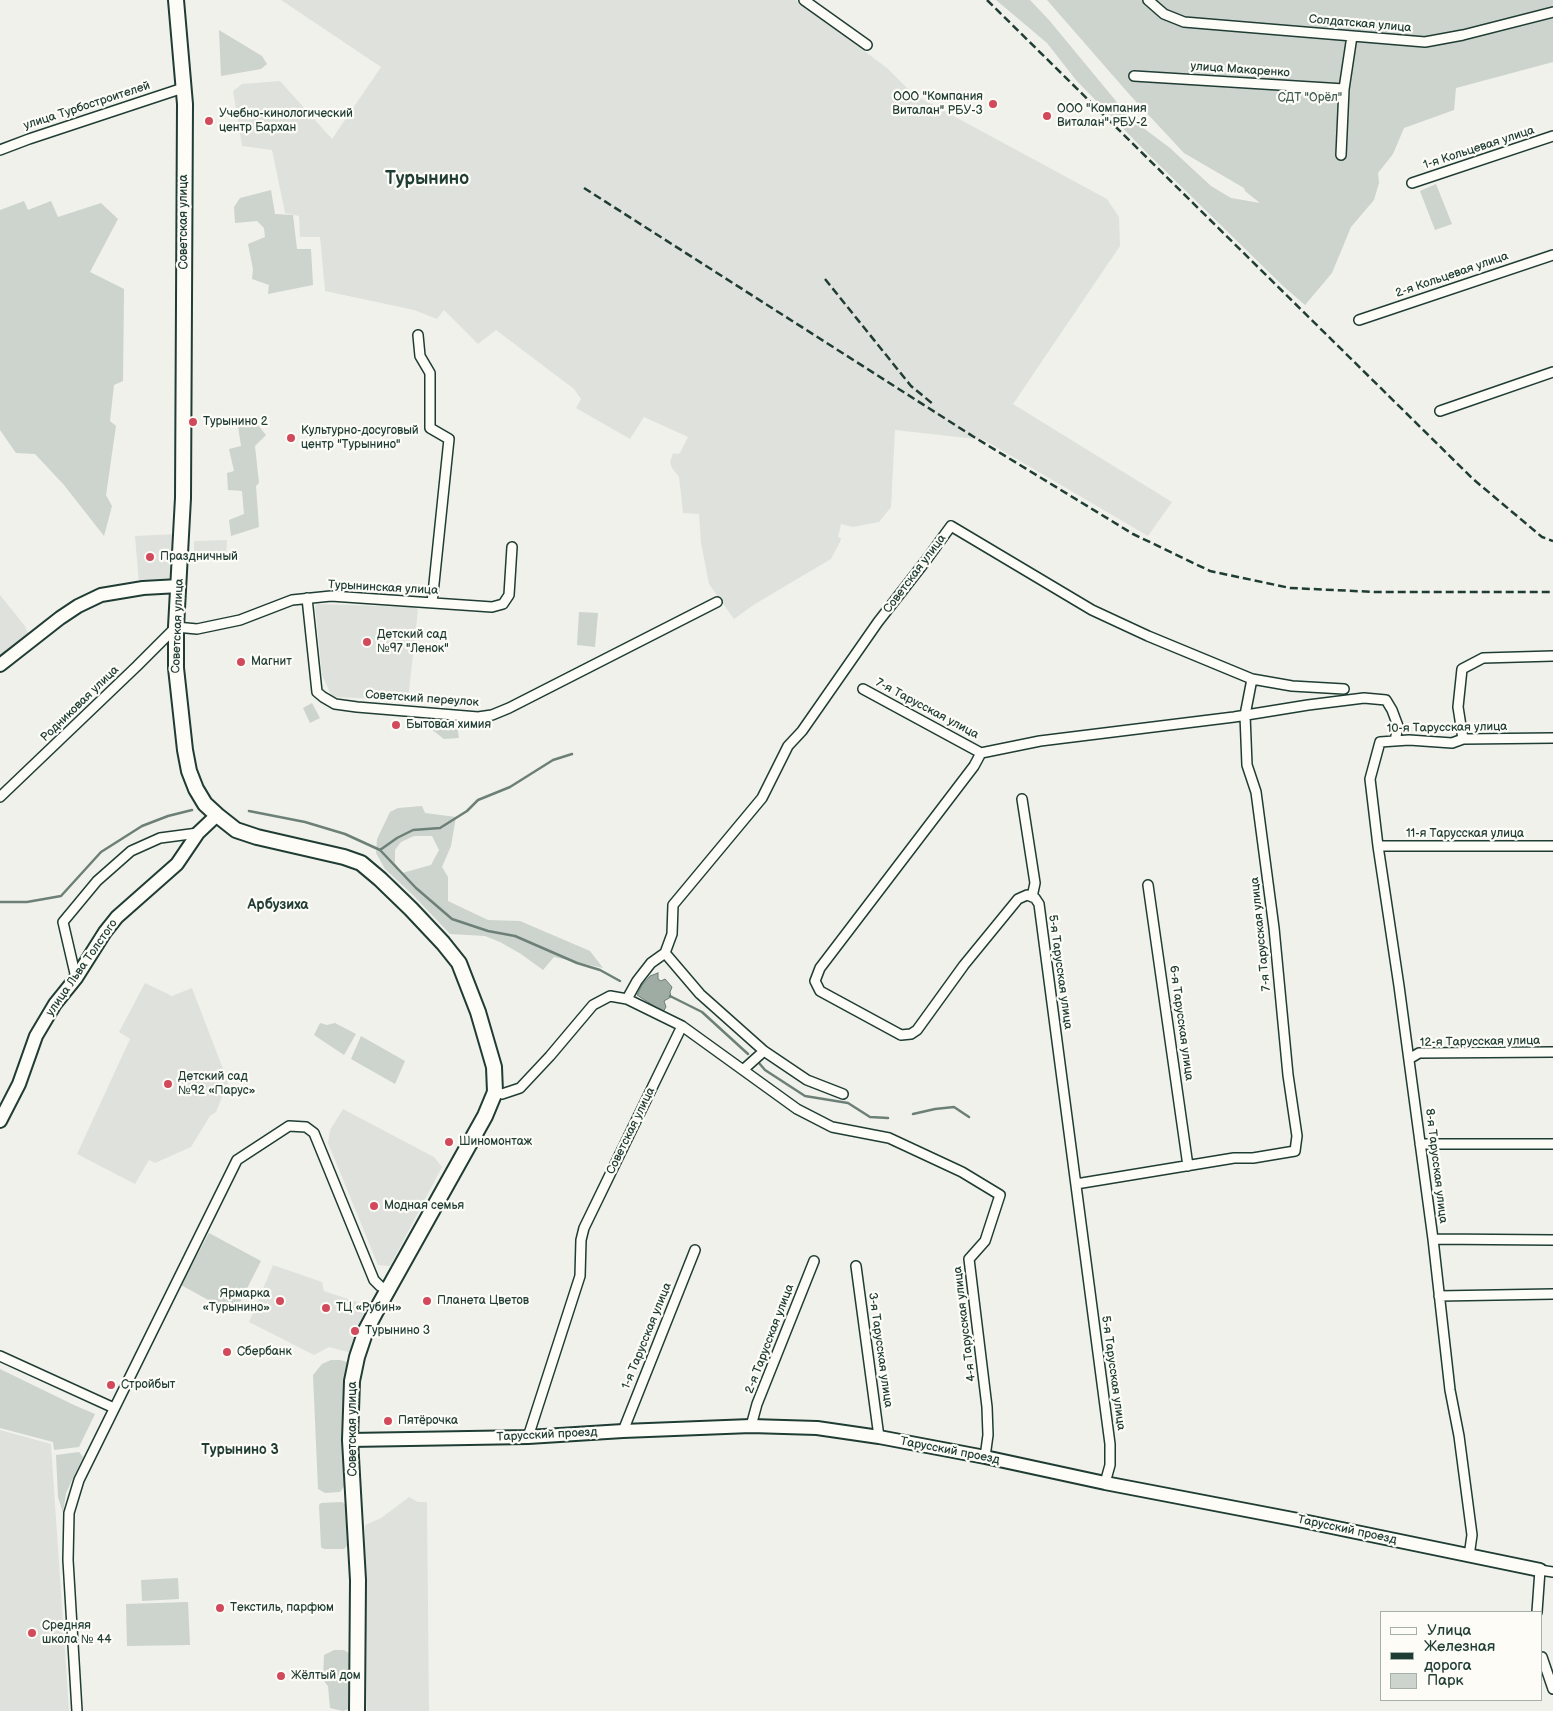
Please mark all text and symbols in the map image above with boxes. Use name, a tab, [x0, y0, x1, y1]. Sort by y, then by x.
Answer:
street label: Солдатская улица	[1308, 12, 1412, 36]
street label: улица Макаренко	[1190, 59, 1290, 81]
street label: улица Турбостроителей	[22, 79, 152, 133]
place label: ООО "Компания Виталан" РБУ-3	[892, 90, 983, 118]
park label: СДТ "Орёл"	[1278, 91, 1342, 105]
marker: ООО "Компания Виталан" РБУ-3	[987, 98, 999, 110]
place label: ООО "Компания Виталан" РБУ-2	[1057, 102, 1147, 130]
place label: Учебно-кинологический центр Бархан	[219, 107, 353, 135]
marker: ООО "Компания Виталан" РБУ-2	[1041, 110, 1053, 122]
marker: Учебно-кинологический центр Бархан	[203, 115, 215, 127]
street label: 1-я Кольцевая улица	[1422, 123, 1536, 173]
district label: Турынино	[385, 168, 469, 190]
street label: Советская улица	[177, 175, 191, 269]
street label: 2-я Кольцевая улица	[1394, 249, 1510, 301]
place label: Турынино 2	[203, 415, 268, 429]
marker: Турынино 2	[187, 416, 199, 428]
place label: Культурно-досуговый центр "Турынино"	[301, 424, 419, 452]
marker: Культурно-досуговый центр "Турынино"	[285, 432, 297, 444]
street label: Советская улица	[881, 532, 949, 616]
place label: Праздничный	[160, 550, 238, 564]
marker: Праздничный	[144, 551, 156, 563]
street label: Советская улица	[169, 578, 187, 674]
street label: Турынинская улица	[327, 578, 439, 598]
place label: Детский сад №97 "Ленок"	[377, 628, 449, 656]
marker: Детский сад №97 "Ленок"	[361, 636, 373, 648]
place label: Магнит	[251, 655, 292, 669]
marker: Магнит	[235, 656, 247, 668]
street label: Родниковая улица	[38, 663, 122, 745]
street label: 7-я Тарусская улица	[873, 676, 981, 742]
street label: Советский переулок	[365, 688, 479, 710]
place label: Бытовая химия	[406, 718, 491, 732]
marker: Бытовая химия	[390, 719, 402, 731]
street label: 10-я Тарусская улица	[1387, 720, 1507, 736]
street label: 11-я Тарусская улица	[1406, 827, 1524, 841]
street label: 7-я Тарусская улица	[1248, 876, 1274, 992]
district label: Арбузиха	[248, 897, 308, 913]
street label: 5-я Тарусская улица	[1045, 914, 1075, 1030]
street label: улица Льва Толстого	[43, 917, 121, 1019]
street label: 6-я Тарусская улица	[1166, 964, 1196, 1082]
street label: 12-я Тарусская улица	[1420, 1034, 1540, 1050]
place label: Детский сад №92 «Парус»	[178, 1070, 255, 1098]
marker: Детский сад №92 «Парус»	[162, 1078, 174, 1090]
street label: Советская улица	[604, 1085, 658, 1177]
street label: 8-я Тарусская улица	[1422, 1108, 1450, 1224]
place label: Шиномонтаж	[459, 1135, 532, 1149]
marker: Шиномонтаж	[443, 1136, 455, 1148]
place label: Модная семья	[384, 1199, 464, 1213]
marker: Модная семья	[368, 1200, 380, 1212]
street label: 4-я Тарусская улица	[951, 1265, 979, 1383]
street label: 1-я Тарусская улица	[619, 1281, 675, 1391]
street label: 2-я Тарусская улица	[743, 1282, 797, 1396]
place label: Ярмарка «Турынино»	[203, 1287, 270, 1315]
street label: 3-я Тарусская улица	[865, 1291, 895, 1409]
place label: Планета Цветов	[437, 1294, 529, 1308]
marker: Ярмарка «Турынино»	[274, 1295, 286, 1307]
marker: Планета Цветов	[421, 1295, 433, 1307]
place label: ТЦ «Рубин»	[336, 1301, 402, 1315]
marker: ТЦ «Рубин»	[320, 1302, 332, 1314]
street label: 5-я Тарусская улица	[1098, 1315, 1128, 1431]
place label: Турынино 3	[365, 1324, 430, 1338]
marker: Турынино 3	[349, 1325, 361, 1337]
place label: Сбербанк	[237, 1345, 292, 1359]
marker: Сбербанк	[221, 1346, 233, 1358]
place label: Стройбыт	[121, 1378, 175, 1392]
marker: Стройбыт	[105, 1379, 117, 1391]
street label: Советская улица	[346, 1382, 360, 1476]
place label: Пятёрочка	[398, 1414, 458, 1428]
marker: Пятёрочка	[382, 1415, 394, 1427]
street label: Тарусский проезд	[496, 1425, 598, 1445]
street label: Тарусский проезд	[899, 1434, 1001, 1468]
district label: Турынино 3	[201, 1442, 279, 1458]
street label: Тарусский проезд	[1296, 1512, 1398, 1548]
place label: Текстиль, парфюм	[230, 1601, 334, 1615]
marker: Текстиль, парфюм	[214, 1602, 226, 1614]
legend	[1380, 1611, 1543, 1701]
place label: Средняя школа № 44	[42, 1619, 111, 1647]
text: Улица	[1427, 1621, 1471, 1640]
marker: Средняя школа № 44	[26, 1627, 38, 1639]
text: Железная дорога	[1424, 1637, 1495, 1675]
place label: Жёлтый дом	[291, 1669, 361, 1683]
marker: Жёлтый дом	[275, 1670, 287, 1682]
text: Парк	[1427, 1671, 1464, 1690]

